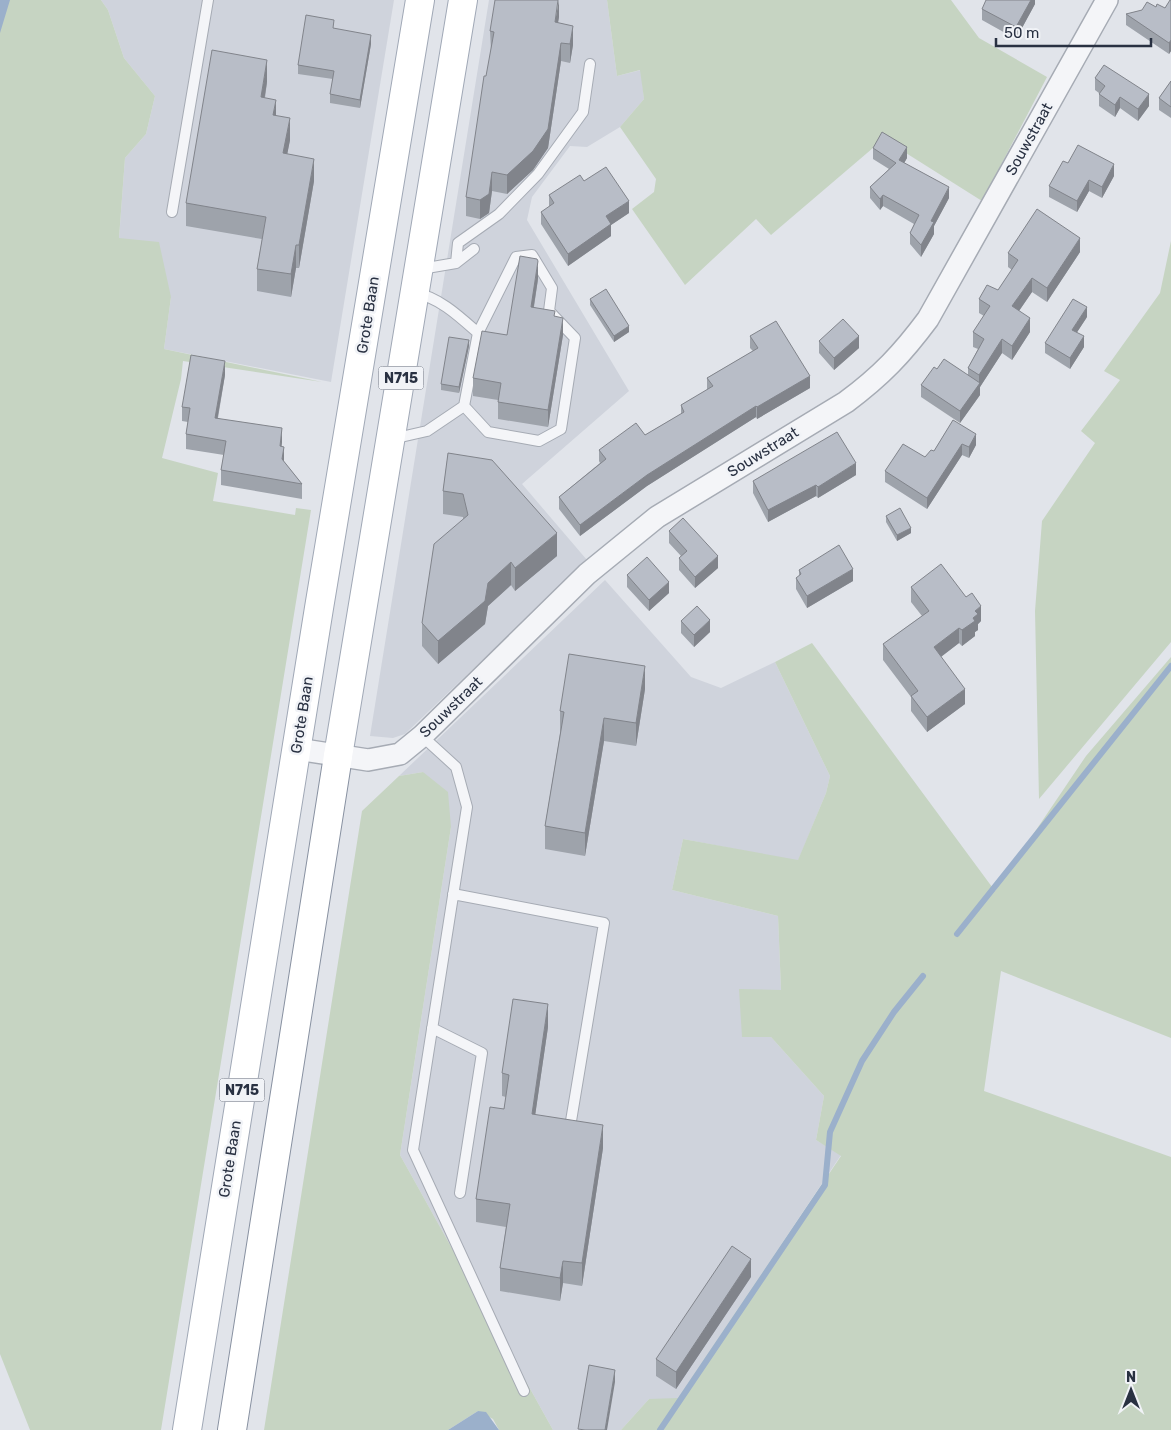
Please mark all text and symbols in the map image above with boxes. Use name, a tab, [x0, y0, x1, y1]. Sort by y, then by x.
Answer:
scale bar	[996, 15, 1151, 47]
text: 50 m	[1004, 24, 1039, 42]
street label: Souwstraat	[1002, 99, 1056, 178]
street label: Grote Baan	[353, 275, 383, 355]
road number: N715	[378, 366, 424, 389]
street label: Souwstraat	[724, 423, 802, 481]
street label: Souwstraat	[416, 673, 486, 741]
street label: Grote Baan	[287, 675, 317, 755]
road number: N715	[220, 1078, 264, 1102]
street label: Grote Baan	[215, 1119, 245, 1199]
north arrow	[1106, 1365, 1156, 1415]
text: N	[1126, 1369, 1136, 1386]

